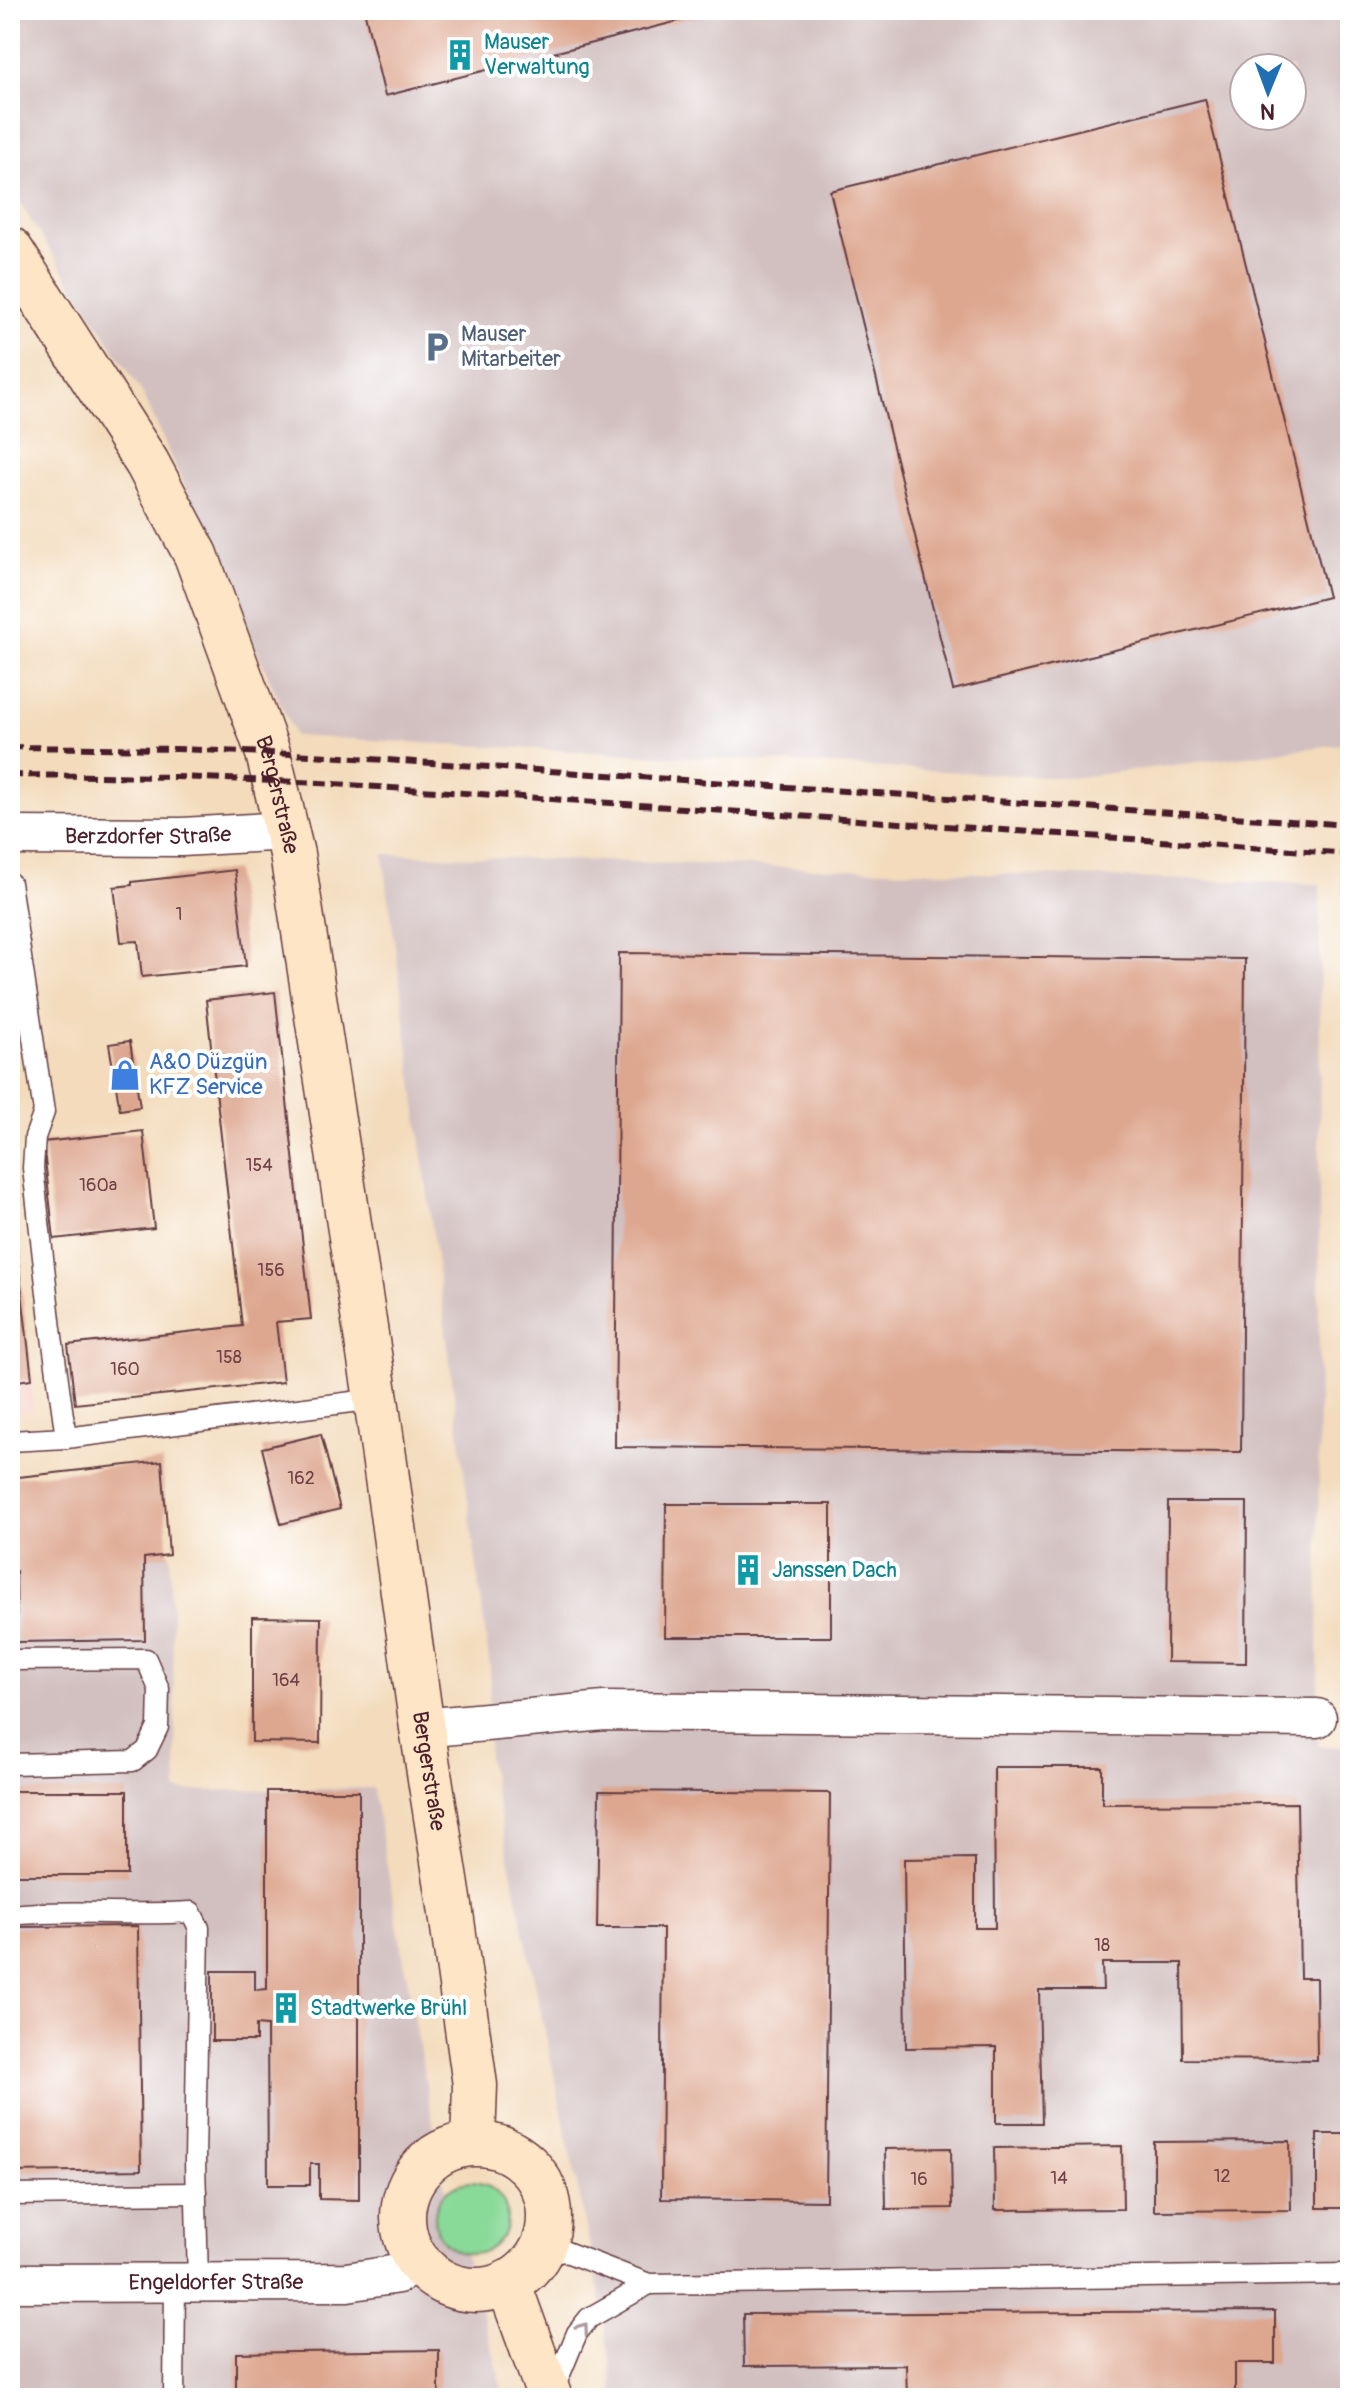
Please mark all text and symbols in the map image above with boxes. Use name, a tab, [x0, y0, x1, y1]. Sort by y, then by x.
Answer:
place label: Mauser Verwaltung	[484, 28, 590, 81]
building icon: Mauser Verwaltung	[443, 38, 477, 72]
north arrow	[1228, 52, 1308, 132]
text: N	[1260, 97, 1275, 125]
place label: Mauser Mitarbeiter	[461, 320, 561, 373]
parking icon: Mauser Mitarbeiter	[420, 330, 454, 364]
street label: Bergerstraße	[249, 732, 306, 857]
street label: Berzdorfer Straße	[65, 820, 232, 851]
house number: 1	[175, 903, 183, 926]
place label: A&O Düzgün KFZ Service	[149, 1048, 267, 1101]
shop icon: A&O Düzgün KFZ Service	[108, 1058, 142, 1092]
house number: 154	[245, 1154, 273, 1177]
house number: 160a	[79, 1174, 117, 1197]
house number: 156	[257, 1259, 285, 1282]
house number: 158	[216, 1346, 242, 1369]
house number: 160	[110, 1358, 140, 1381]
house number: 162	[287, 1467, 315, 1490]
building icon: Janssen Dach	[731, 1553, 765, 1587]
place label: Janssen Dach	[772, 1556, 897, 1584]
house number: 164	[272, 1669, 301, 1692]
street label: Bergerstraße	[406, 1709, 452, 1833]
house number: 18	[1094, 1934, 1110, 1957]
building icon: Stadtwerke Brühl	[269, 1991, 303, 2025]
place label: Stadtwerke Brühl	[310, 1994, 467, 2022]
house number: 12	[1213, 2165, 1231, 2188]
house number: 14	[1050, 2167, 1068, 2190]
house number: 16	[910, 2168, 928, 2191]
street label: Engeldorfer Straße	[129, 2268, 304, 2297]
one-way arrow	[573, 2322, 588, 2337]

